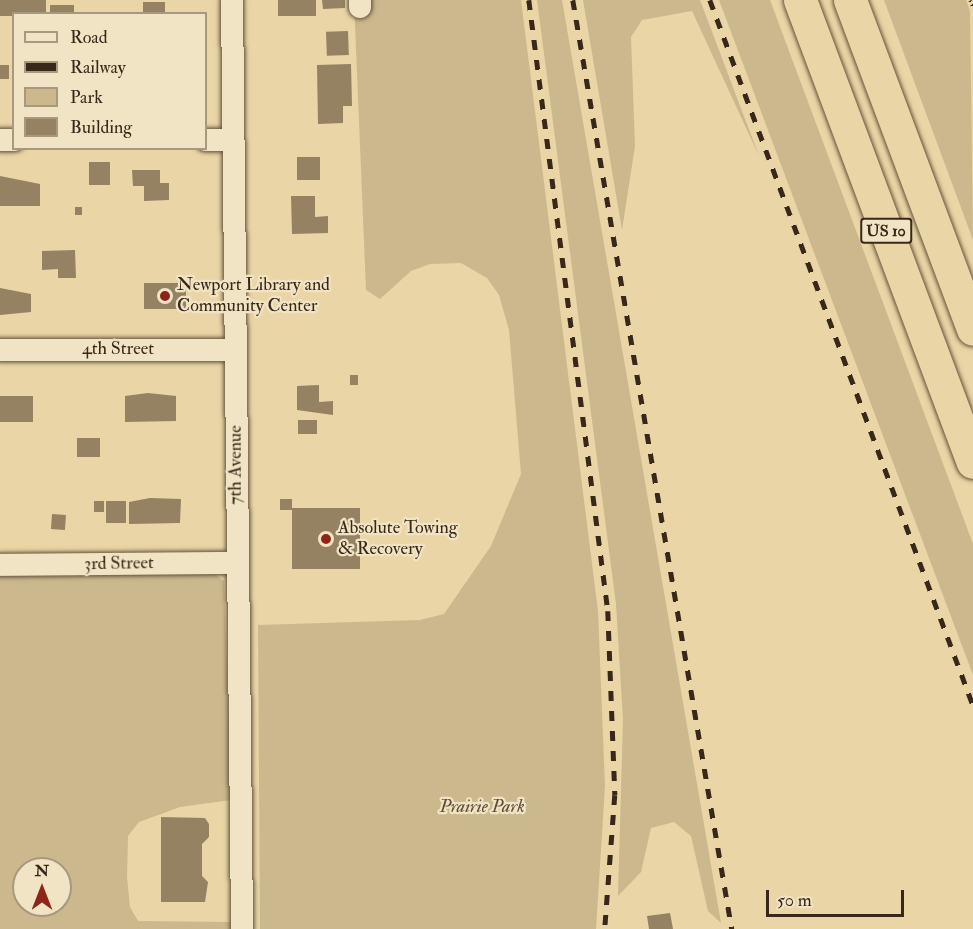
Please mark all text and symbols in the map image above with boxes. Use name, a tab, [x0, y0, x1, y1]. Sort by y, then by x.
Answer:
legend	[12, 12, 207, 150]
text: Road	[70, 26, 108, 49]
text: Railway	[70, 56, 126, 79]
text: Park	[70, 86, 103, 109]
text: Building	[70, 116, 132, 139]
road number: US 10	[859, 218, 913, 244]
place label: Newport Library and Community Center	[177, 275, 330, 318]
marker: Newport Library and Community Center	[158, 289, 172, 303]
street label: 4th Street	[82, 338, 154, 360]
street label: 7th Avenue	[225, 425, 247, 505]
place label: Absolute Towing & Recovery	[338, 518, 458, 560]
marker: Absolute Towing & Recovery	[319, 532, 333, 546]
street label: 3rd Street	[84, 553, 154, 575]
park label: Prairie Park	[439, 796, 525, 818]
north arrow	[12, 857, 72, 917]
text: N	[35, 861, 49, 881]
scale bar	[769, 878, 907, 916]
text: 50 m	[777, 889, 812, 912]

